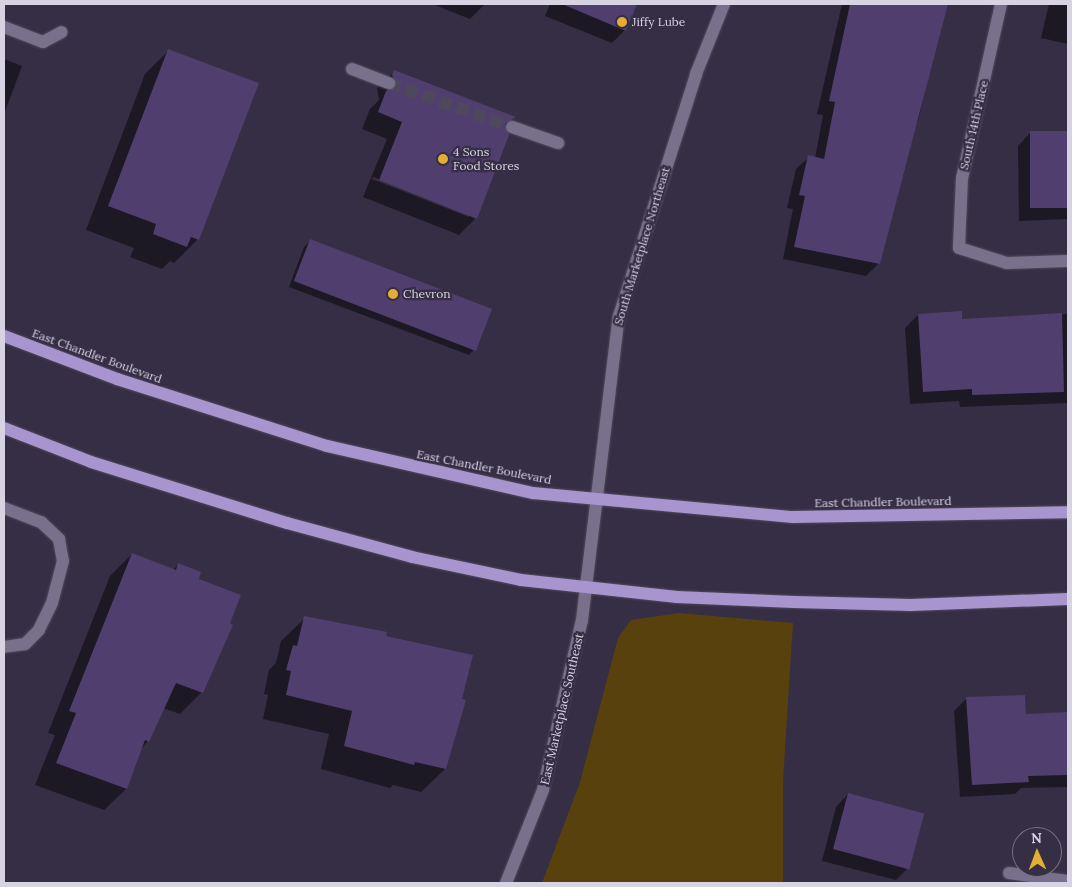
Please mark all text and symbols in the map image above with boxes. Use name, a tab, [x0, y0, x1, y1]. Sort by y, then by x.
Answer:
place label: Jiffy Lube	[632, 15, 685, 29]
marker: Jiffy Lube	[616, 16, 628, 28]
street label: South 14th Place	[957, 79, 991, 171]
place label: 4 Sons Food Stores	[453, 145, 519, 173]
marker: 4 Sons Food Stores	[437, 153, 449, 165]
street label: South Marketplace Northeast	[611, 165, 673, 327]
place label: Chevron	[403, 287, 450, 301]
marker: Chevron	[387, 288, 399, 300]
street label: East Chandler Boulevard	[30, 326, 164, 386]
street label: East Chandler Boulevard	[415, 447, 553, 487]
street label: East Chandler Boulevard	[814, 494, 952, 510]
street label: East Marketplace Southeast	[538, 632, 586, 786]
north arrow	[1012, 827, 1062, 877]
text: N	[1031, 829, 1042, 847]

